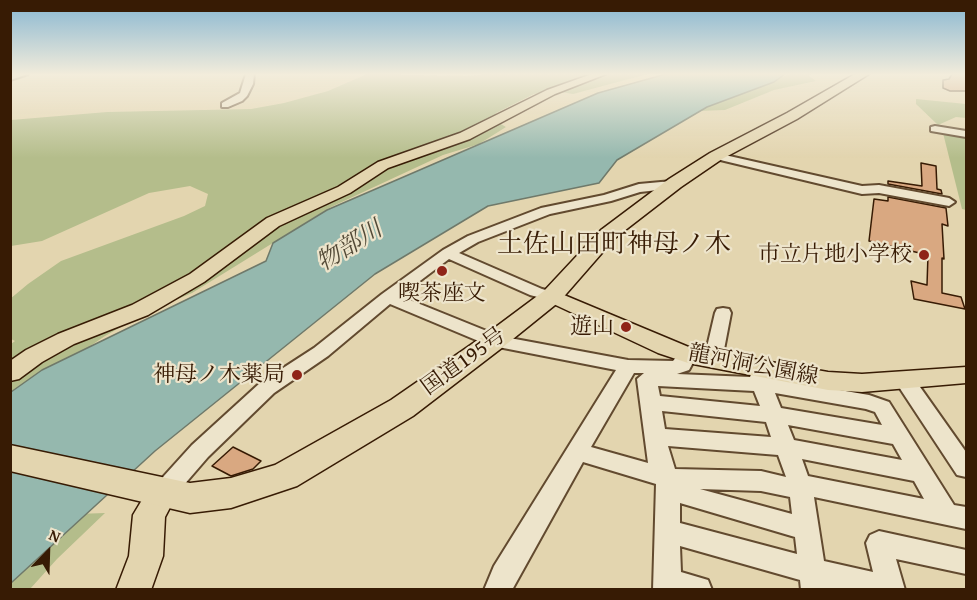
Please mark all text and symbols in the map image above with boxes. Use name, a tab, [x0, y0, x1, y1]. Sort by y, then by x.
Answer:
water label: 物部川	[312, 216, 388, 278]
district label: 土佐山田町神母ノ木	[497, 229, 731, 261]
place label: 市立片地小学校	[758, 242, 912, 268]
marker: 市立片地小学校	[917, 248, 931, 262]
marker: 喫茶座文	[435, 264, 449, 278]
place label: 喫茶座文	[398, 281, 486, 307]
place label: 遊山	[570, 314, 614, 340]
marker: 遊山	[619, 320, 633, 334]
street label: 国道195号	[417, 323, 511, 401]
street label: 龍河洞公園線	[686, 340, 820, 392]
place label: 神母ノ木薬局	[153, 362, 285, 388]
marker: 神母ノ木薬局	[290, 368, 304, 382]
north arrow	[18, 522, 78, 582]
text: N	[45, 522, 65, 549]

